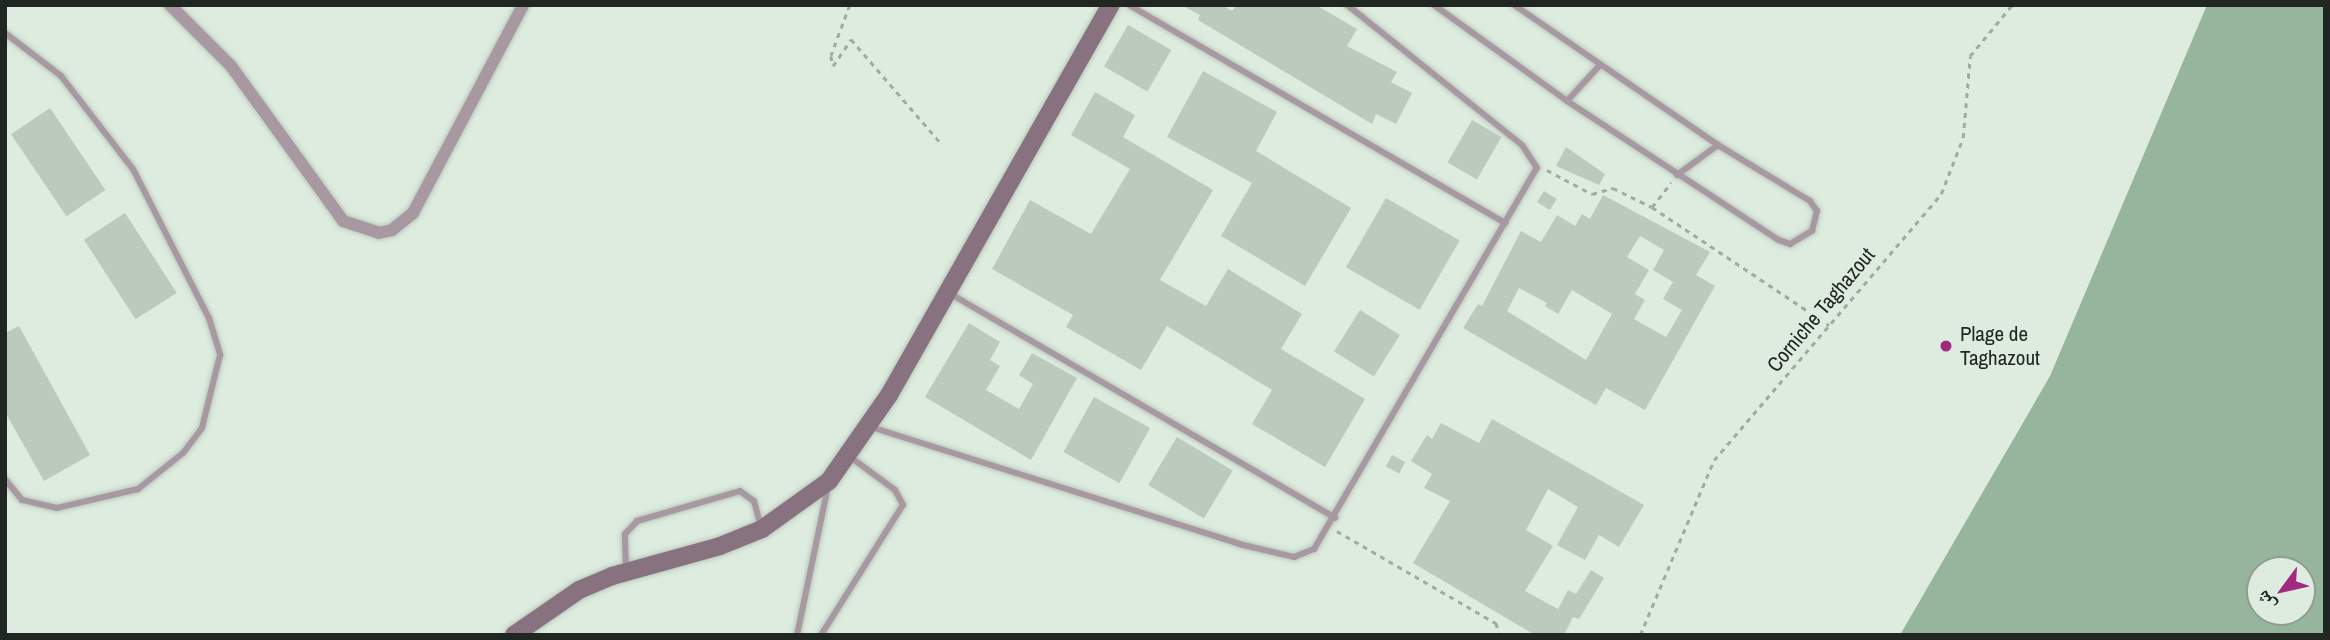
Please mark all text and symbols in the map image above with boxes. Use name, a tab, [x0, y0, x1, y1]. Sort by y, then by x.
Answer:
street label: Corniche Taghazout	[1762, 243, 1880, 377]
place label: Plage de Taghazout	[1960, 321, 2040, 371]
marker: Plage de Taghazout	[1938, 338, 1954, 354]
north arrow	[2246, 556, 2316, 626]
text: ش	[2249, 586, 2281, 617]

